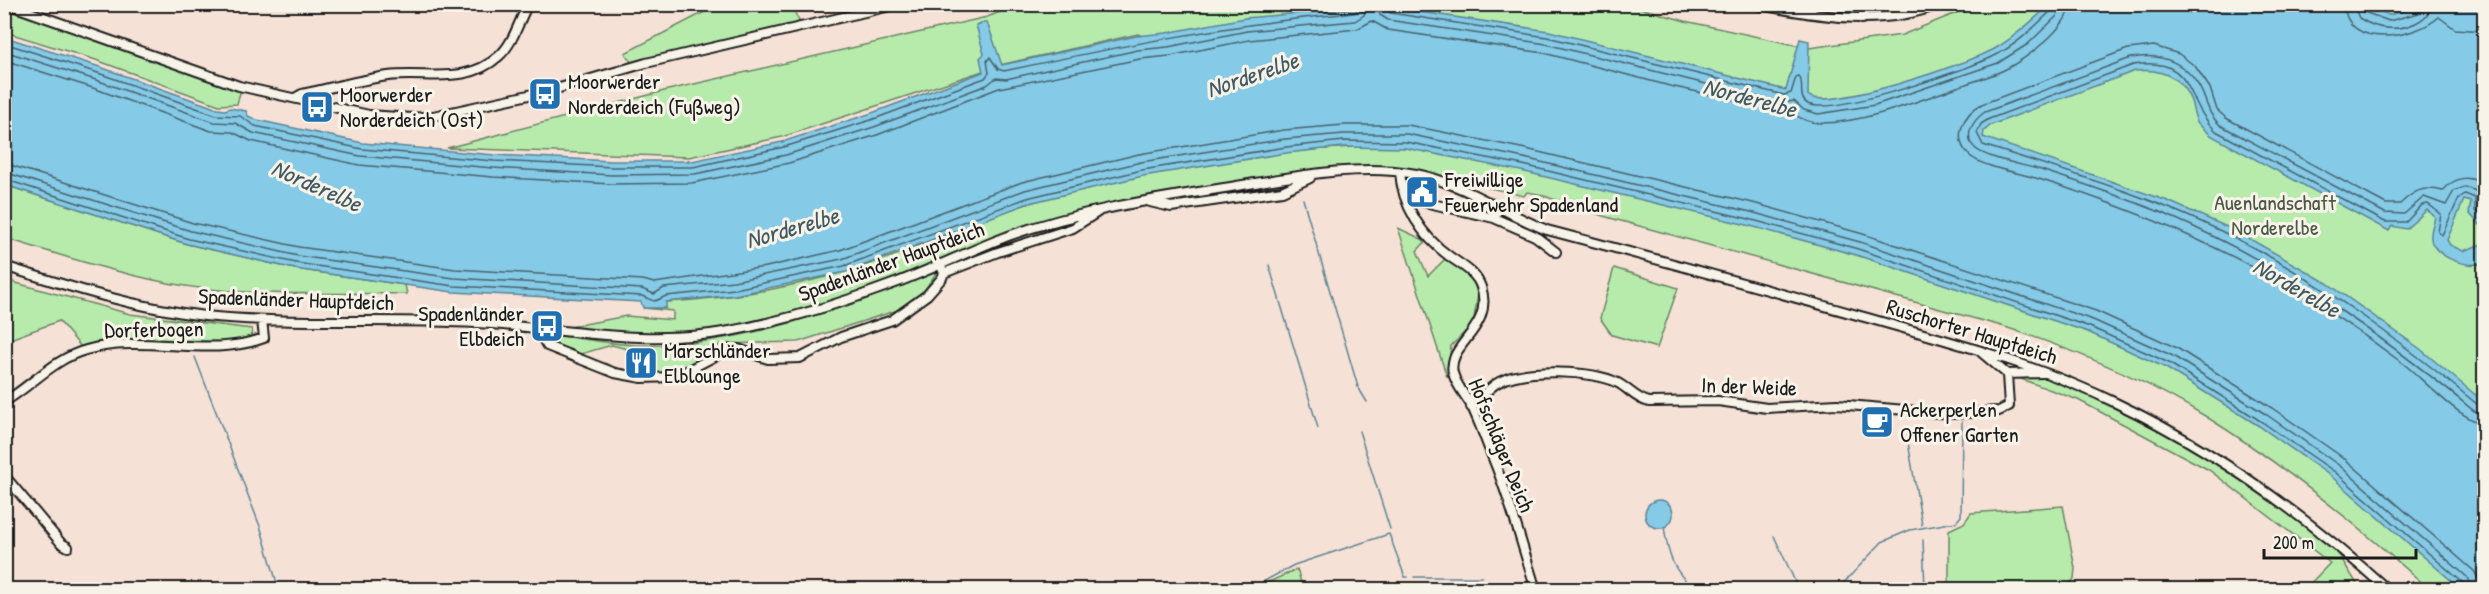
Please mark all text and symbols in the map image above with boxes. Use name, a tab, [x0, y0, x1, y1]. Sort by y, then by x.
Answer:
water label: Norderelbe	[1202, 43, 1304, 105]
place label: Moorwerder Norderdeich (Fußweg)	[568, 66, 741, 121]
water label: Norderelbe	[1700, 69, 1802, 125]
bus stop icon: Moorwerder Norderdeich (Fußweg)	[527, 76, 563, 112]
place label: Moorwerder Norderdeich (Ost)	[340, 79, 484, 134]
bus stop icon: Moorwerder Norderdeich (Ost)	[299, 89, 335, 125]
water label: Norderelbe	[267, 151, 368, 220]
place label: Freiwillige Feuerwehr Spadenland	[1444, 164, 1619, 219]
public building icon: Freiwillige Feuerwehr Spadenland	[1404, 174, 1440, 210]
park label: Auenlandschaft Norderelbe	[2214, 187, 2336, 242]
water label: Norderelbe	[742, 198, 844, 256]
street label: Spadenländer Hauptdeich	[794, 213, 988, 309]
water label: Norderelbe	[2248, 249, 2347, 325]
street label: Spadenländer Hauptdeich	[198, 281, 394, 317]
street label: Ruschorter Hauptdeich	[1883, 291, 2061, 371]
place label: Spadenländer Elbdeich	[418, 298, 525, 353]
bus stop icon: Spadenländer Elbdeich	[529, 308, 565, 344]
street label: Dorferbogen	[104, 313, 204, 345]
place label: Marschländer Elblounge	[664, 335, 771, 390]
restaurant icon: Marschländer Elblounge	[623, 345, 659, 381]
street label: In der Weide	[1701, 369, 1798, 403]
street label: Hofschläger Deich	[1462, 374, 1542, 516]
place label: Ackerperlen Offener Garten	[1900, 394, 2019, 449]
cafe icon: Ackerperlen Offener Garten	[1859, 404, 1895, 440]
scale bar	[2264, 522, 2416, 560]
text: 200 m	[2273, 530, 2314, 555]

